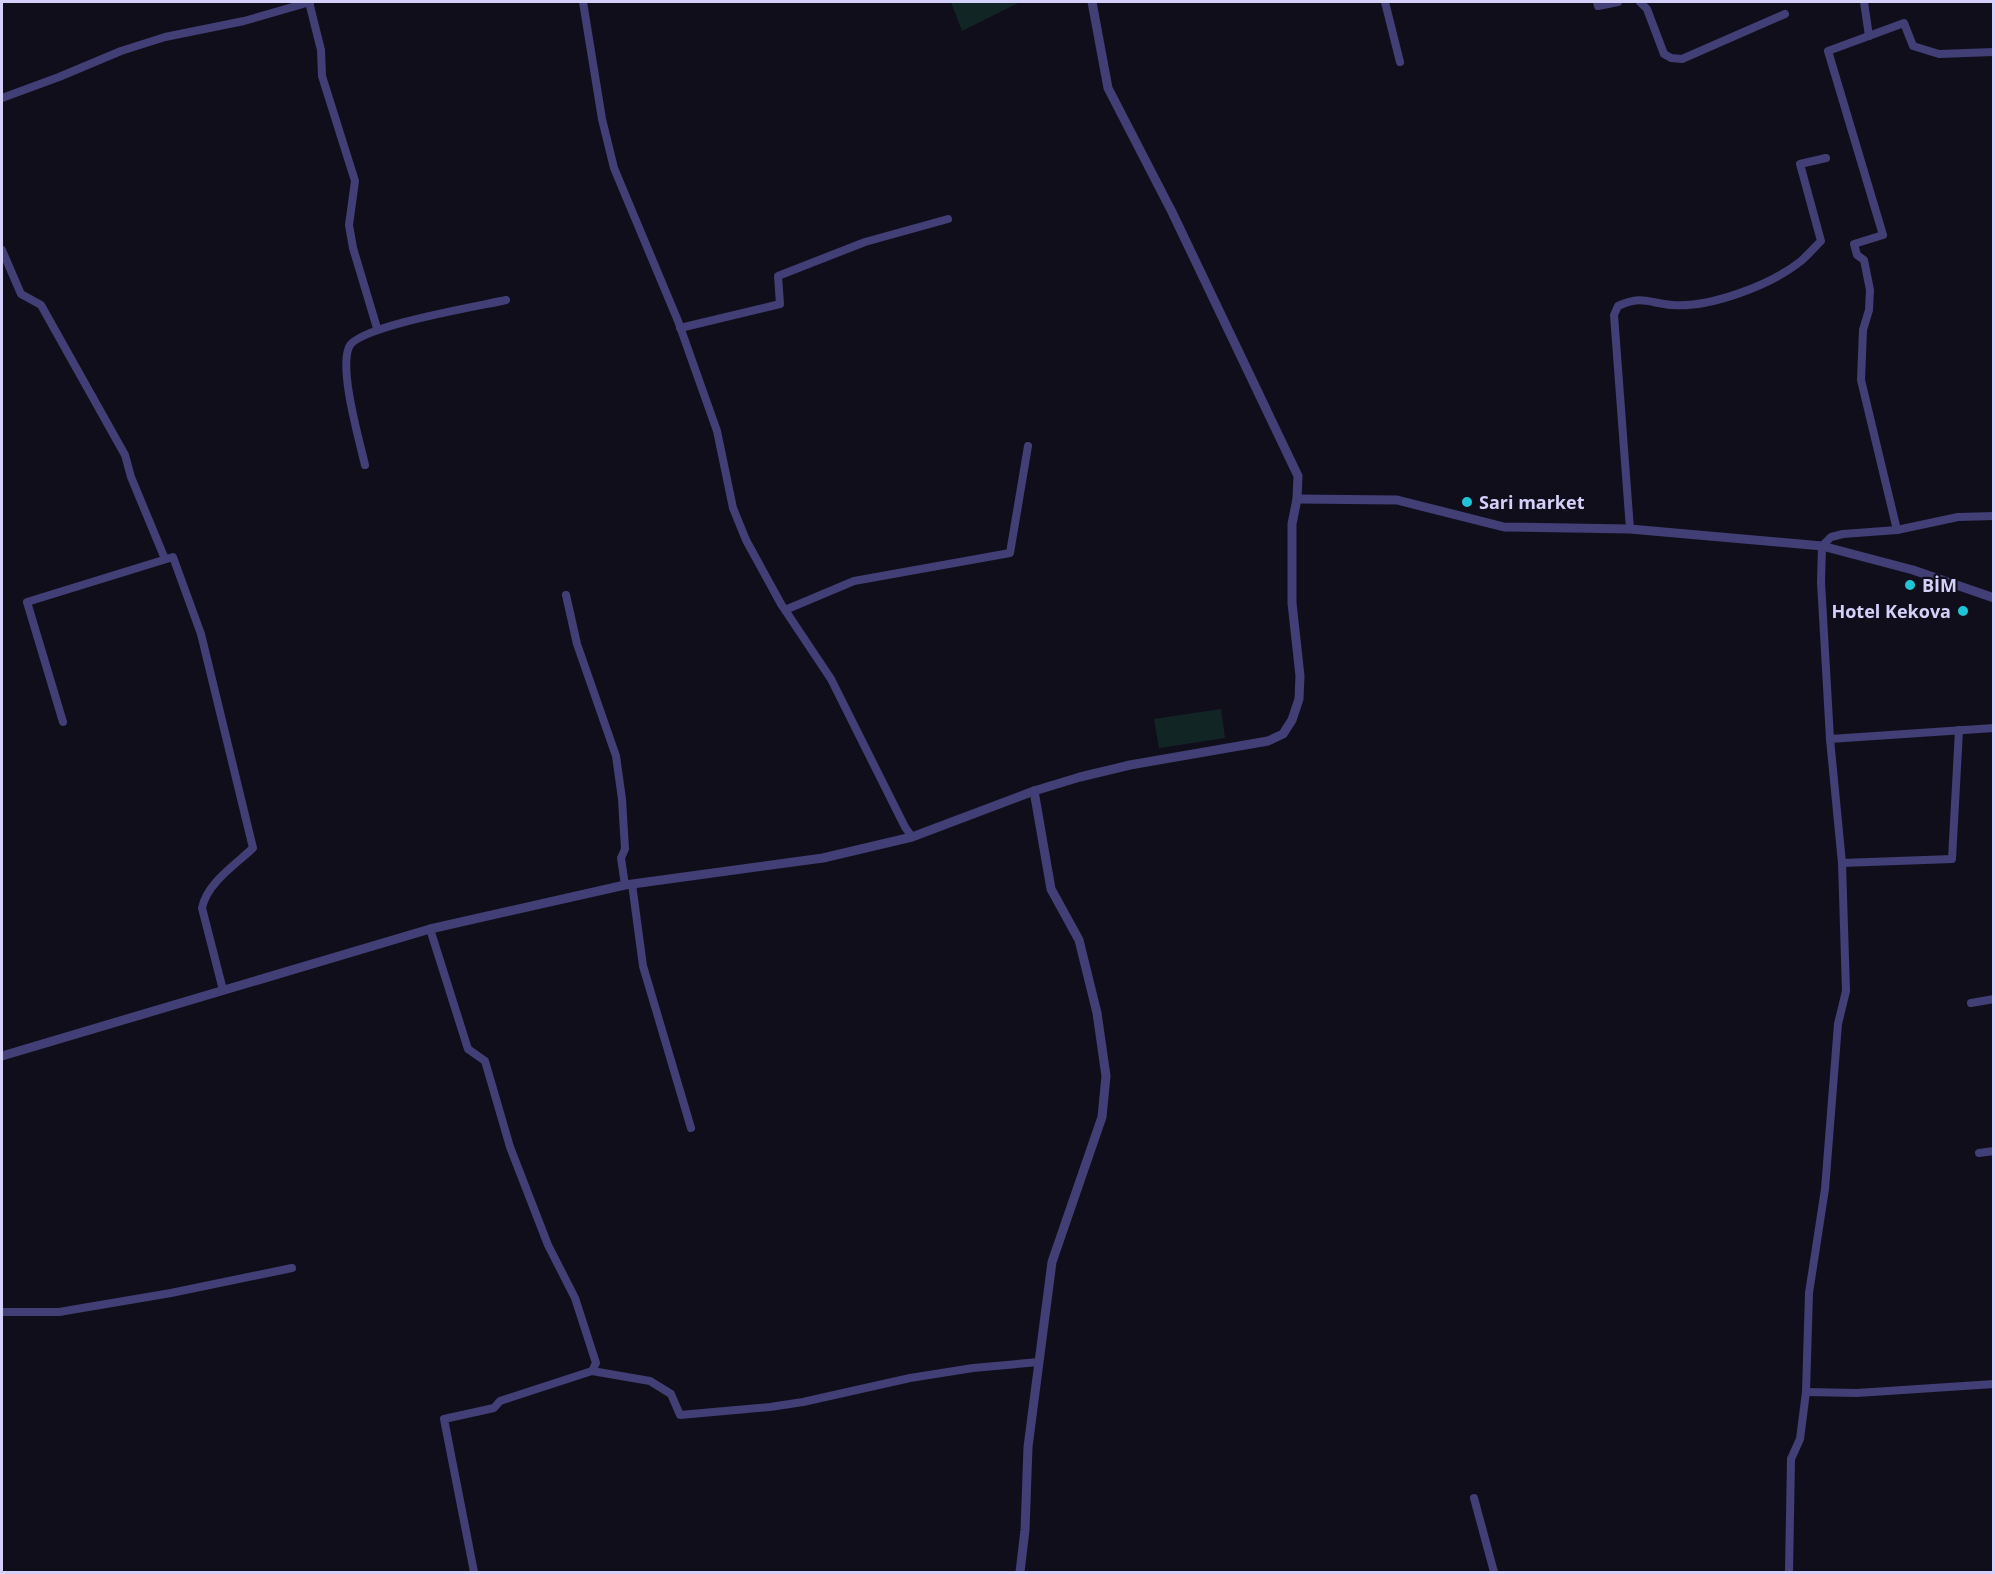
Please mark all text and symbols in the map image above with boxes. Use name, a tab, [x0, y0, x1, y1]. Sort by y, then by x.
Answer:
place label: Sari market	[1479, 490, 1585, 514]
marker: Sari market	[1460, 495, 1474, 509]
place label: BİM	[1922, 573, 1957, 597]
marker: BİM	[1903, 578, 1917, 592]
place label: Hotel Kekova	[1831, 599, 1951, 623]
marker: Hotel Kekova	[1956, 604, 1970, 618]

